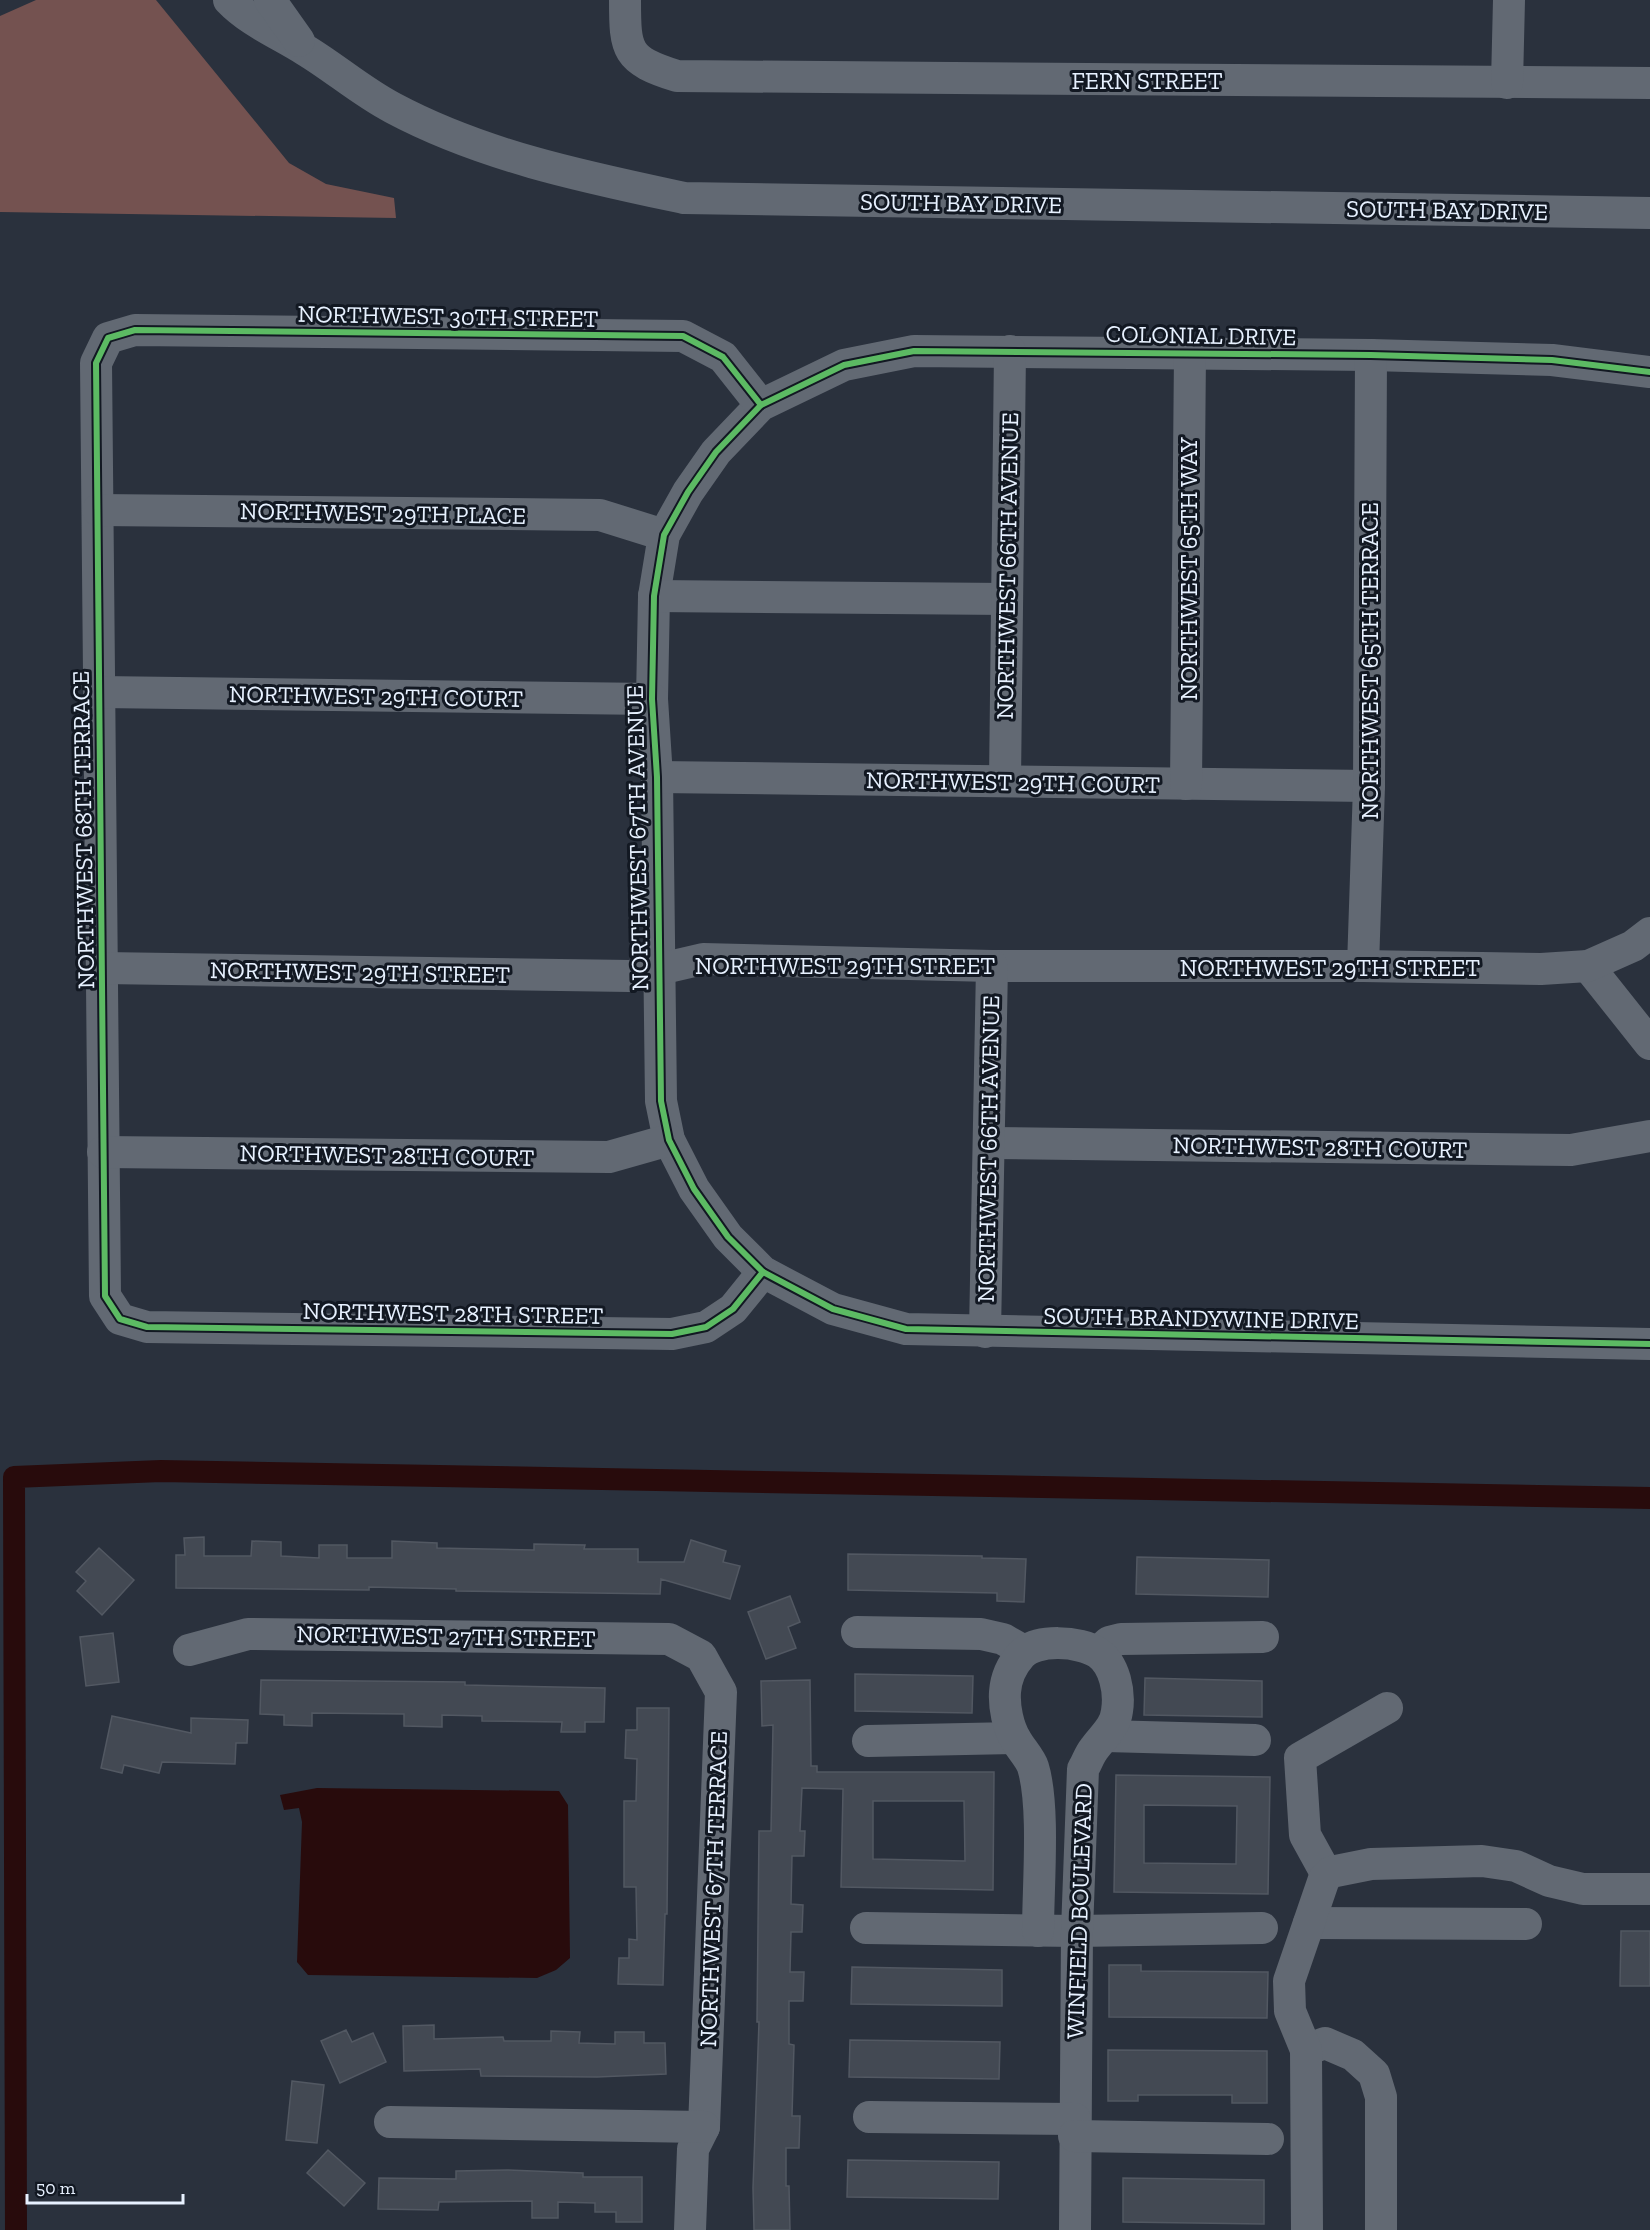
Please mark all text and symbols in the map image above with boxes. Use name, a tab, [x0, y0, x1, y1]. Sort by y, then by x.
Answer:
street label: FERN STREET	[1071, 66, 1223, 95]
street label: SOUTH BAY DRIVE	[860, 187, 1062, 219]
street label: SOUTH BAY DRIVE	[1346, 194, 1548, 226]
street label: NORTHWEST 30TH STREET	[297, 299, 599, 333]
street label: COLONIAL DRIVE	[1105, 319, 1297, 351]
street label: NORTHWEST 66TH AVENUE	[990, 412, 1024, 720]
street label: NORTHWEST 65TH WAY	[1174, 437, 1203, 701]
street label: NORTHWEST 29TH PLACE	[240, 496, 526, 530]
street label: NORTHWEST 65TH TERRACE	[1355, 502, 1384, 820]
street label: NORTHWEST 68TH TERRACE	[66, 671, 100, 989]
street label: NORTHWEST 29TH COURT	[229, 679, 523, 713]
street label: NORTHWEST 67TH AVENUE	[620, 685, 654, 991]
street label: NORTHWEST 29TH COURT	[866, 765, 1160, 799]
street label: NORTHWEST 29TH STREET	[695, 951, 995, 980]
street label: NORTHWEST 29TH STREET	[1180, 953, 1480, 982]
street label: NORTHWEST 29TH STREET	[210, 955, 511, 989]
street label: NORTHWEST 66TH AVENUE	[971, 995, 1005, 1303]
street label: NORTHWEST 28TH COURT	[1172, 1130, 1468, 1164]
street label: NORTHWEST 28TH COURT	[239, 1138, 535, 1172]
street label: NORTHWEST 28TH STREET	[302, 1296, 604, 1330]
street label: SOUTH BRANDYWINE DRIVE	[1043, 1301, 1359, 1335]
street label: NORTHWEST 27TH STREET	[296, 1619, 596, 1653]
street label: NORTHWEST 67TH TERRACE	[693, 1730, 733, 2048]
street label: WINFIELD BOULEVARD	[1060, 1783, 1098, 2039]
scale bar	[27, 2167, 183, 2205]
text: 50 m	[36, 2177, 76, 2199]

